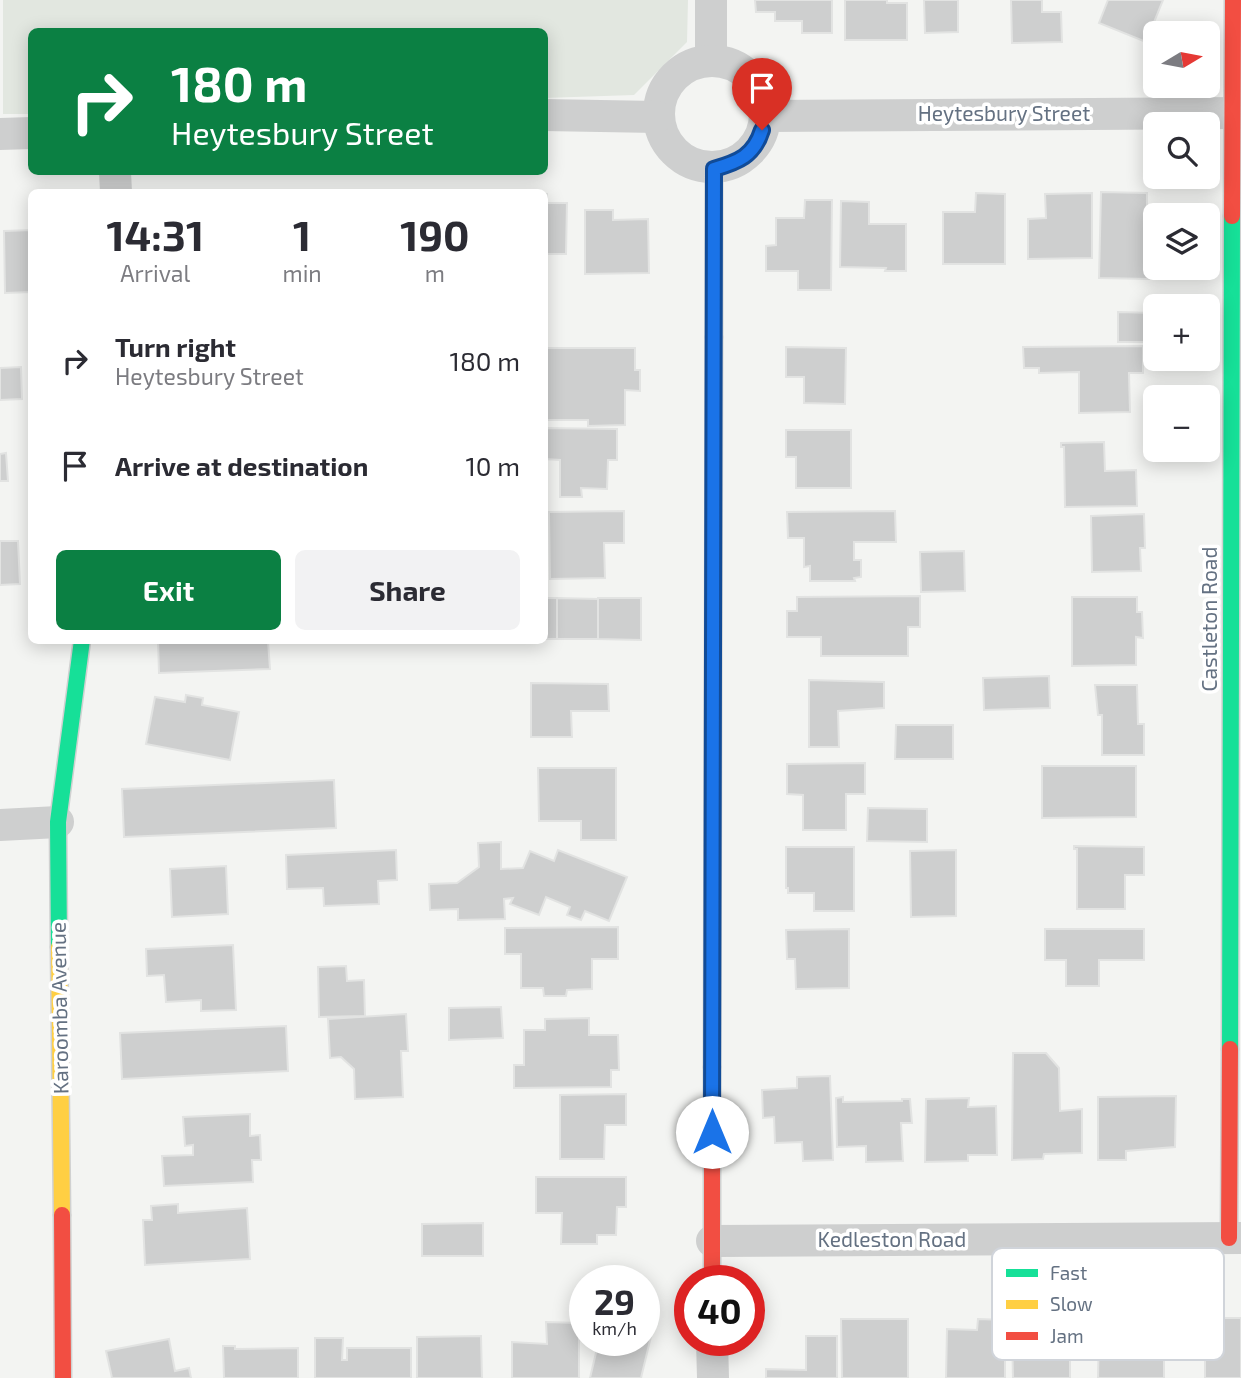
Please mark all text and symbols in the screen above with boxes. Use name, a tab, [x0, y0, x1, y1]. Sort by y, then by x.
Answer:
north arrow	[1143, 21, 1220, 98]
map controls	[1143, 21, 1220, 462]
text: 180 m	[171, 53, 307, 112]
icon: right	[56, 56, 147, 147]
pin	[732, 58, 792, 130]
icon: arrive	[743, 69, 781, 107]
street label: Heytesbury Street	[918, 100, 1090, 125]
button: search	[1143, 112, 1220, 189]
text: Heytesbury Street	[171, 113, 434, 151]
button: layers	[1143, 203, 1220, 280]
text: 14:31	[106, 209, 204, 259]
text: 1	[293, 209, 311, 259]
text: 190	[400, 209, 470, 259]
text: Arrival	[120, 259, 190, 287]
text: min	[283, 259, 322, 287]
text: m	[425, 259, 445, 287]
button: +	[1143, 294, 1220, 371]
text: Turn right	[115, 331, 236, 362]
icon: right	[56, 342, 94, 380]
text: 180 m	[450, 345, 520, 376]
text: Heytesbury Street	[115, 362, 304, 390]
button: −	[1143, 385, 1220, 462]
icon: arrive	[56, 447, 94, 485]
text: Arrive at destination	[115, 450, 368, 481]
text: 10 m	[465, 450, 520, 481]
street label: Castleton Road	[1196, 547, 1221, 691]
button: Exit	[56, 550, 281, 630]
button: Share	[295, 550, 520, 630]
street label: Karoomba Avenue	[44, 922, 73, 1094]
position arrow	[675, 1095, 749, 1169]
street label: Kedleston Road	[818, 1226, 966, 1251]
legend	[992, 1248, 1224, 1360]
text: Fast	[1050, 1261, 1087, 1284]
speed limit sign: 40	[674, 1265, 765, 1356]
text: 29	[594, 1280, 635, 1322]
text: Slow	[1050, 1292, 1093, 1315]
text: km/h	[592, 1317, 637, 1339]
text: Jam	[1050, 1324, 1084, 1347]

